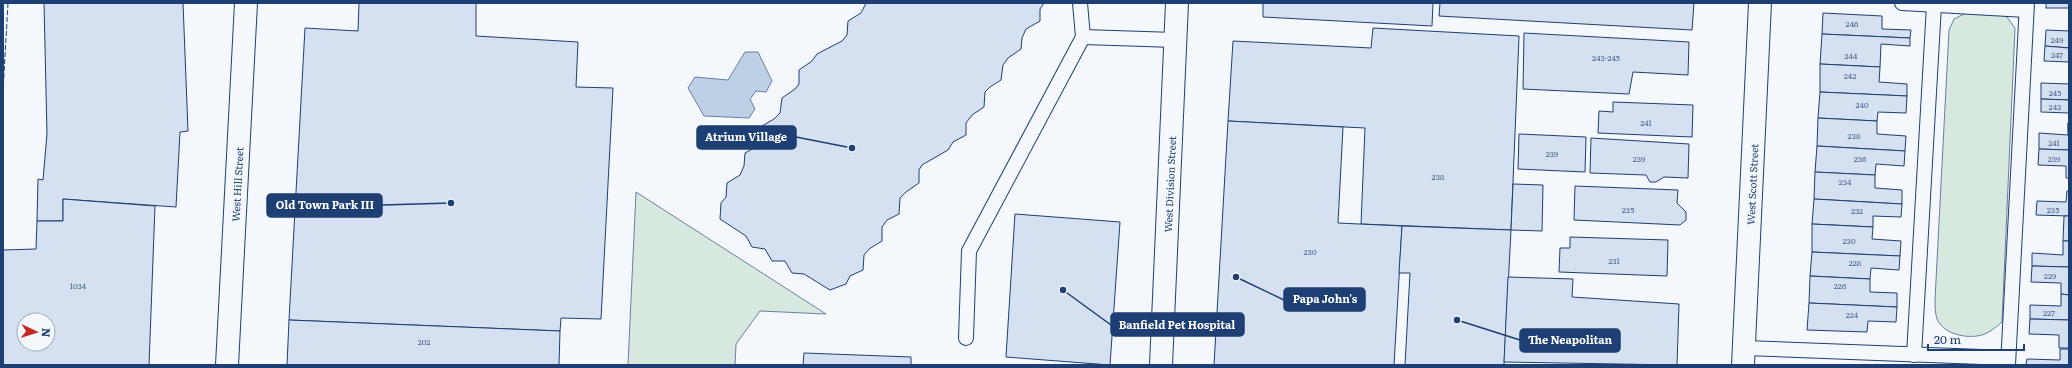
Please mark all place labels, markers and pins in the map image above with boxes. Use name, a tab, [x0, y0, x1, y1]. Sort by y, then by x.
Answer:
callout: Atrium Village	[697, 126, 796, 149]
callout: Old Town Park III	[267, 194, 382, 217]
callout: Papa John's	[1284, 288, 1365, 311]
callout: Banfield Pet Hospital	[1111, 313, 1244, 336]
callout: The Neapolitan	[1520, 329, 1620, 352]

